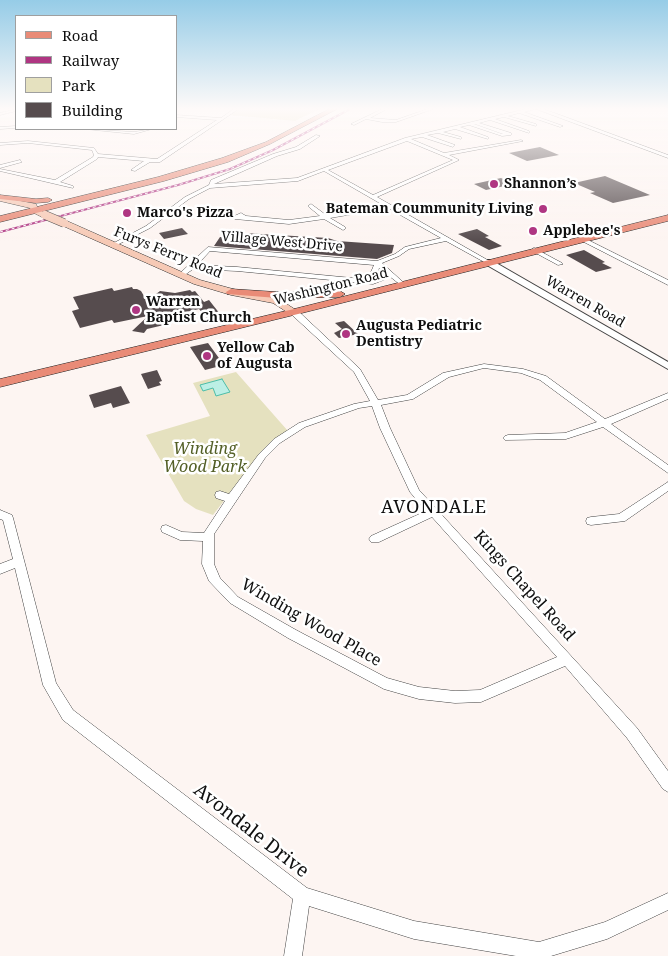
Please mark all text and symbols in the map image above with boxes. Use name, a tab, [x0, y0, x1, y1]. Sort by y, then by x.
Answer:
legend	[15, 15, 178, 130]
text: Road	[62, 25, 98, 45]
text: Railway	[62, 50, 119, 70]
text: Park	[62, 75, 95, 95]
text: Building	[62, 100, 123, 120]
place label: Shannon’s	[504, 176, 576, 192]
marker: Shannon’s	[488, 178, 500, 190]
place label: Bateman Coummunity Living	[326, 201, 533, 217]
marker: Bateman Coummunity Living	[537, 203, 549, 215]
place label: Marco's Pizza	[137, 205, 234, 221]
marker: Marco's Pizza	[121, 207, 133, 219]
place label: Applebee's	[543, 223, 620, 239]
street label: Furys Ferry Road	[111, 224, 225, 282]
marker: Applebee's	[527, 225, 539, 237]
street label: Village West Drive	[220, 228, 344, 256]
street label: Washington Road	[272, 265, 390, 309]
street label: Warren Road	[542, 273, 628, 331]
place label: Warren Baptist Church	[146, 294, 252, 326]
marker: Warren Baptist Church	[130, 304, 142, 316]
place label: Augusta Pediatric Dentistry	[356, 318, 482, 351]
marker: Augusta Pediatric Dentistry	[340, 328, 352, 340]
place label: Yellow Cab of Augusta	[217, 340, 295, 372]
marker: Yellow Cab of Augusta	[201, 350, 213, 362]
park label: Winding Wood Park	[163, 439, 247, 477]
district label: AVONDALE	[380, 497, 488, 519]
street label: Kings Chapel Road	[469, 527, 579, 645]
street label: Winding Wood Place	[238, 575, 384, 671]
street label: Avondale Drive	[189, 779, 313, 883]

